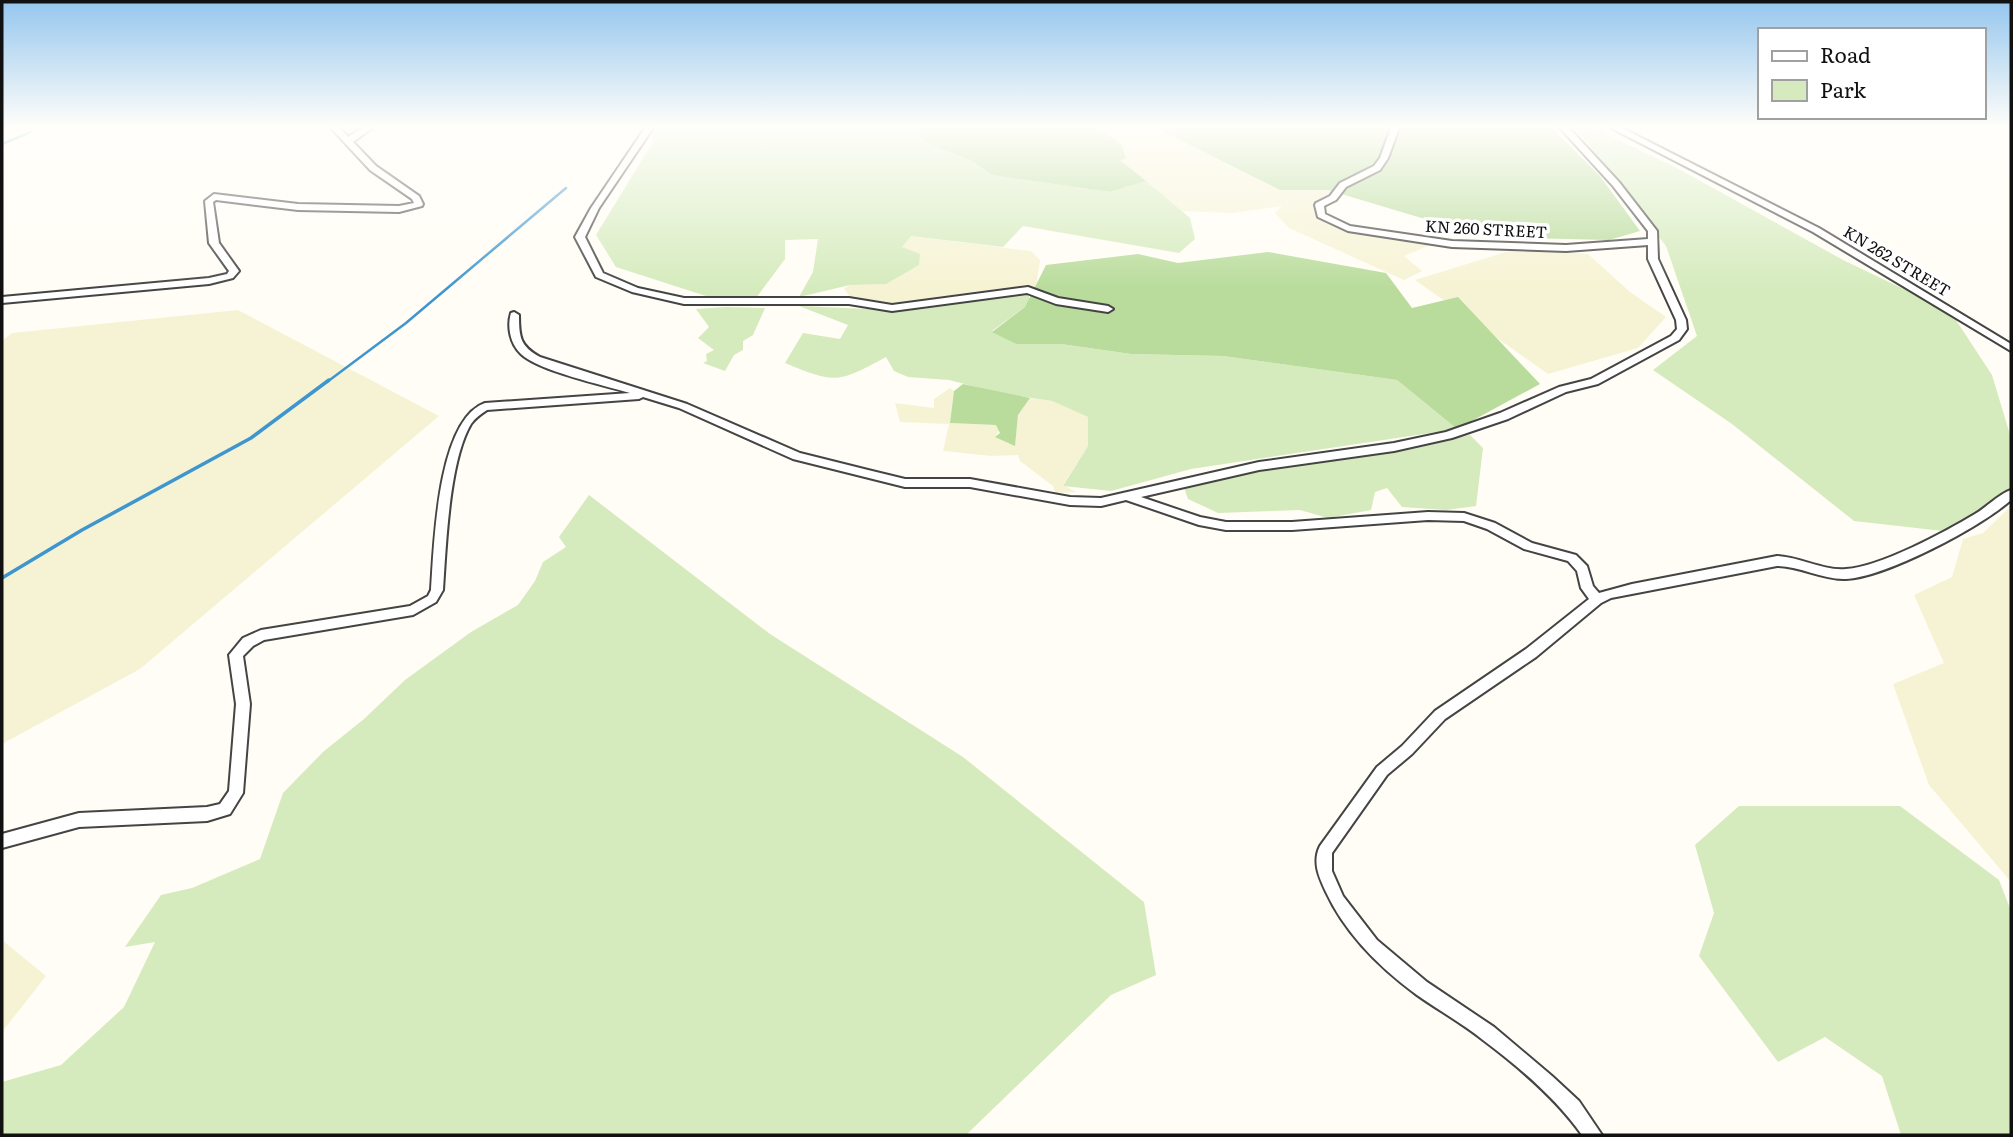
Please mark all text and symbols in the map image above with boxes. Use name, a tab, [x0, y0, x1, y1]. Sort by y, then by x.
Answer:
legend	[1758, 28, 1985, 119]
text: Road	[1820, 38, 1871, 69]
text: Park	[1820, 73, 1866, 104]
street label: KN 260 STREET	[1424, 213, 1548, 243]
street label: KN 262 STREET	[1839, 219, 1956, 302]

